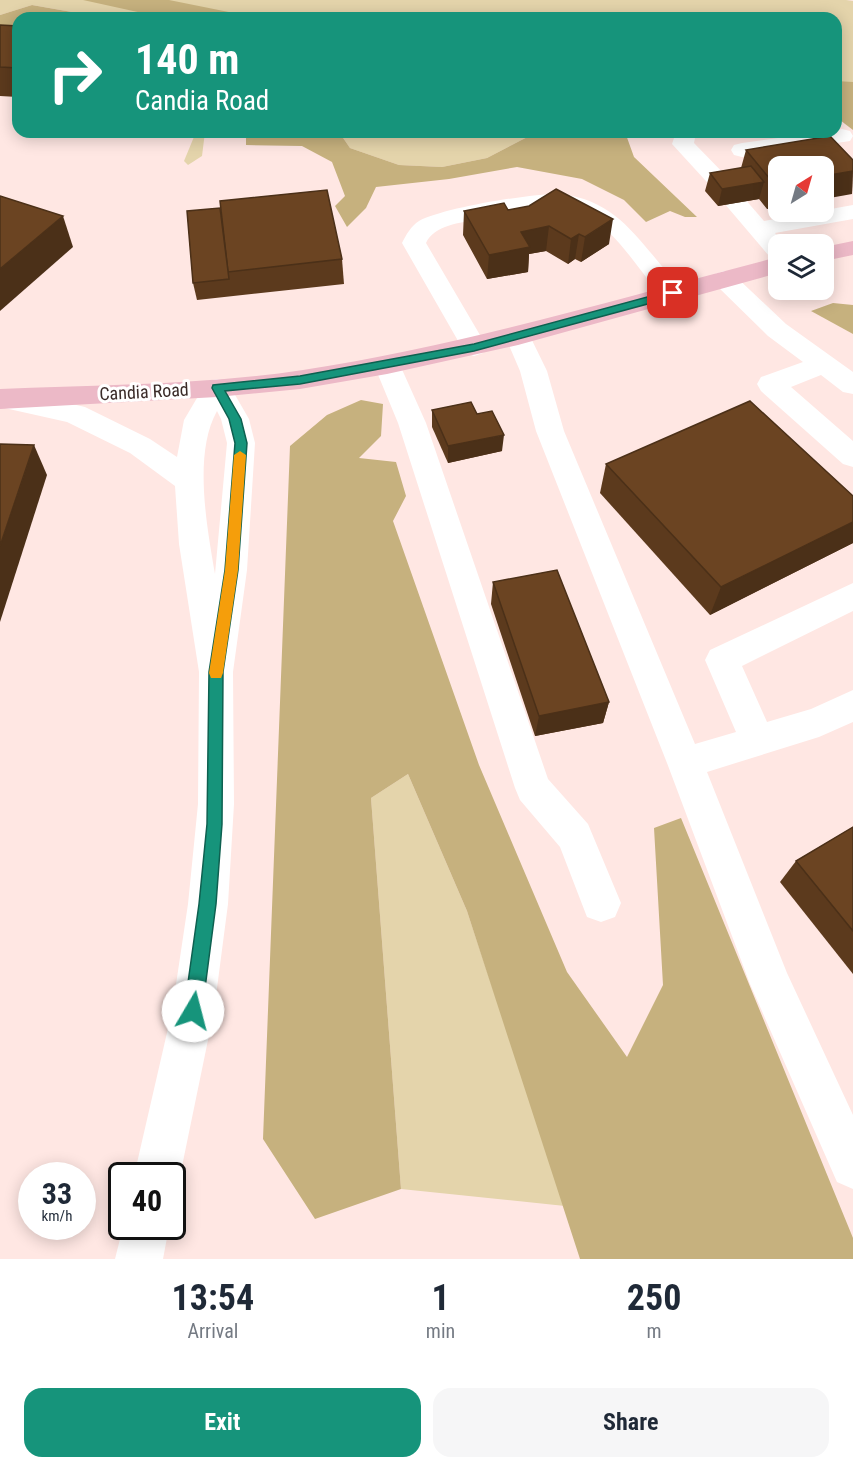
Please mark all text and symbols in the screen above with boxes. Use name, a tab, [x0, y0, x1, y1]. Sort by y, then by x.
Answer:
text: 140 m	[135, 35, 240, 84]
icon: right	[36, 36, 114, 114]
text: Candia Road	[135, 85, 269, 117]
north arrow	[768, 156, 834, 222]
map controls	[768, 156, 834, 300]
button: layers	[768, 234, 834, 300]
pin	[647, 267, 698, 318]
icon: arrive	[656, 276, 689, 309]
street label: Candia Road	[99, 379, 189, 404]
position arrow	[161, 979, 225, 1043]
speed limit sign: 40	[108, 1162, 186, 1240]
text: 33	[42, 1176, 72, 1211]
text: km/h	[42, 1207, 72, 1225]
text: 13:54	[172, 1277, 254, 1319]
text: 1	[431, 1277, 450, 1319]
text: 250	[627, 1277, 681, 1319]
text: Arrival	[187, 1319, 238, 1343]
text: min	[426, 1319, 455, 1343]
text: m	[647, 1319, 662, 1343]
button: Exit	[24, 1388, 421, 1457]
button: Share	[433, 1388, 829, 1457]

